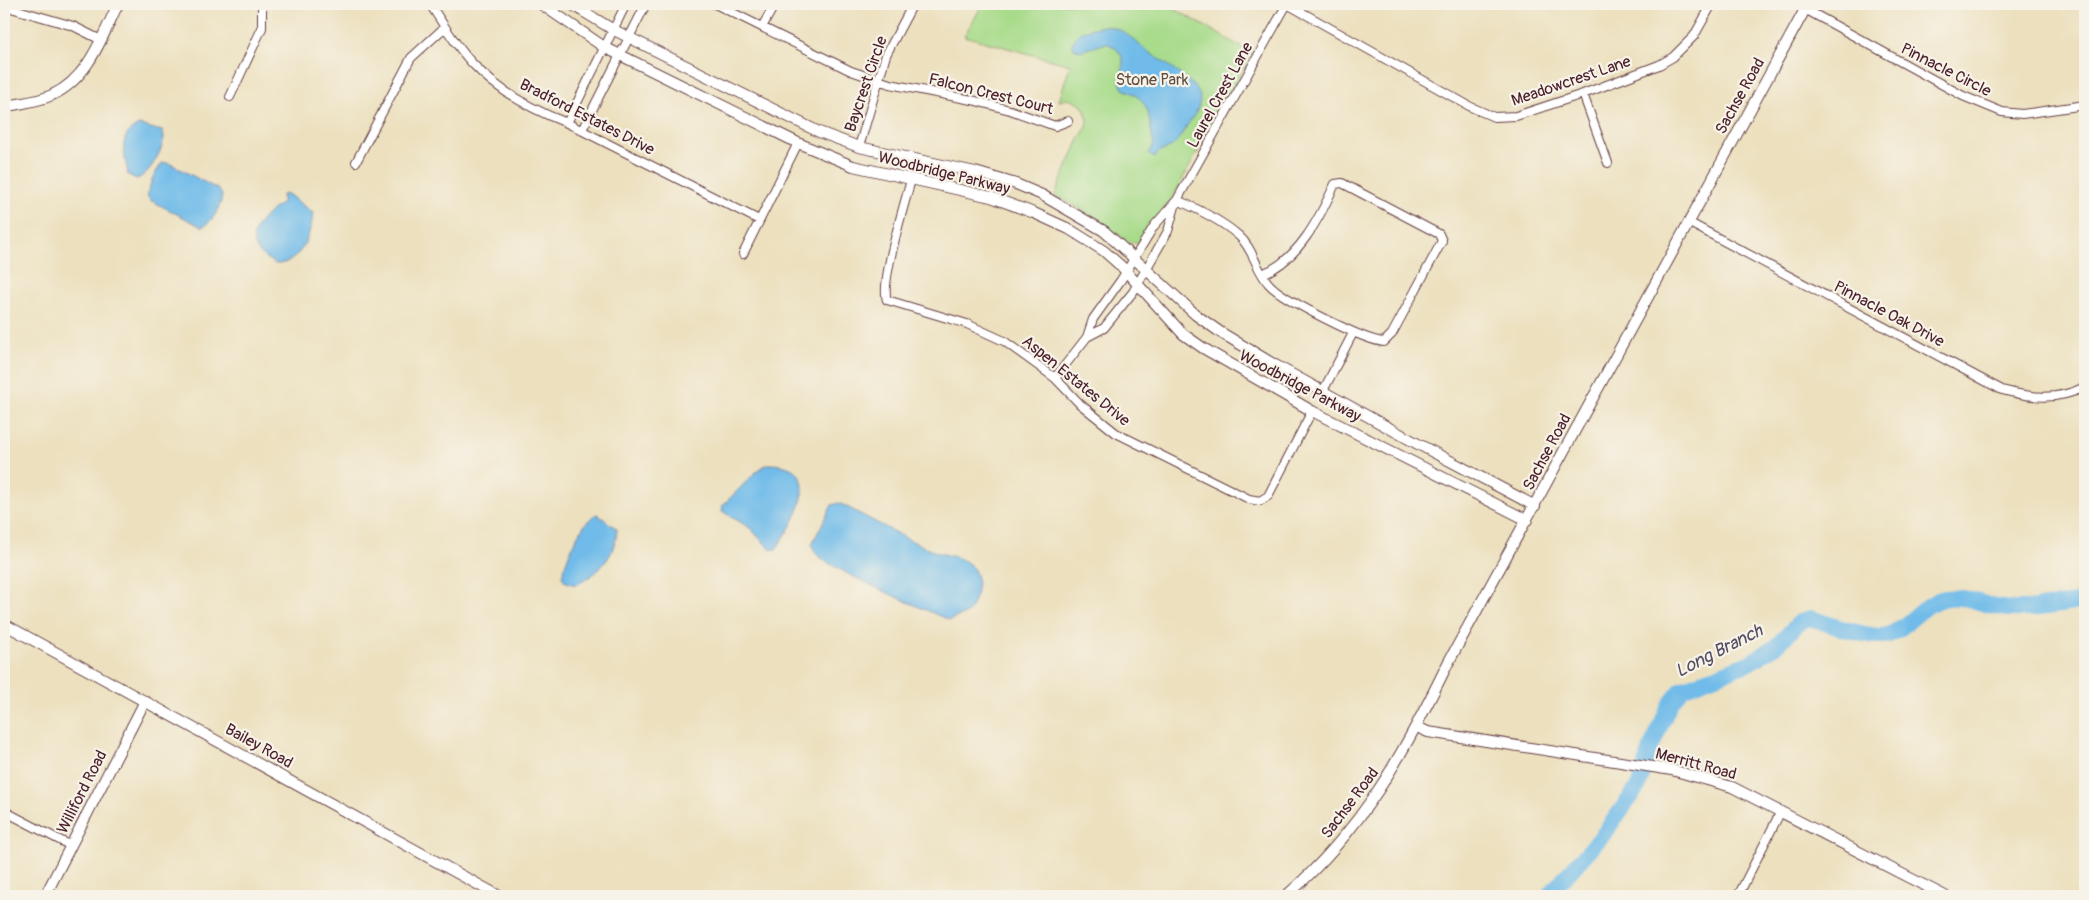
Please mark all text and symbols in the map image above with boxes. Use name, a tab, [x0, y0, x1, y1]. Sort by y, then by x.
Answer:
street label: Baycrest Circle	[840, 33, 892, 135]
street label: Laurel Crest Lane	[1183, 38, 1257, 151]
street label: Pinnacle Circle	[1898, 39, 1995, 101]
street label: Meadowcrest Lane	[1509, 51, 1633, 111]
street label: Sachse Road	[1711, 54, 1769, 138]
street label: Falcon Crest Court	[927, 69, 1056, 119]
park label: Stone Park	[1116, 70, 1189, 90]
street label: Bradford Estates Drive	[516, 74, 658, 160]
street label: Woodbridge Parkway	[876, 147, 1012, 199]
street label: Pinnacle Oak Drive	[1830, 276, 1948, 352]
street label: Aspen Estates Drive	[1018, 331, 1134, 431]
street label: Woodbridge Parkway	[1236, 345, 1365, 427]
street label: Sachse Road	[1518, 410, 1576, 494]
water label: Long Branch	[1671, 618, 1768, 683]
street label: Bailey Road	[222, 719, 296, 773]
street label: Merritt Road	[1653, 744, 1739, 784]
street label: Williford Road	[52, 747, 112, 837]
street label: Sachse Road	[1317, 763, 1383, 843]

